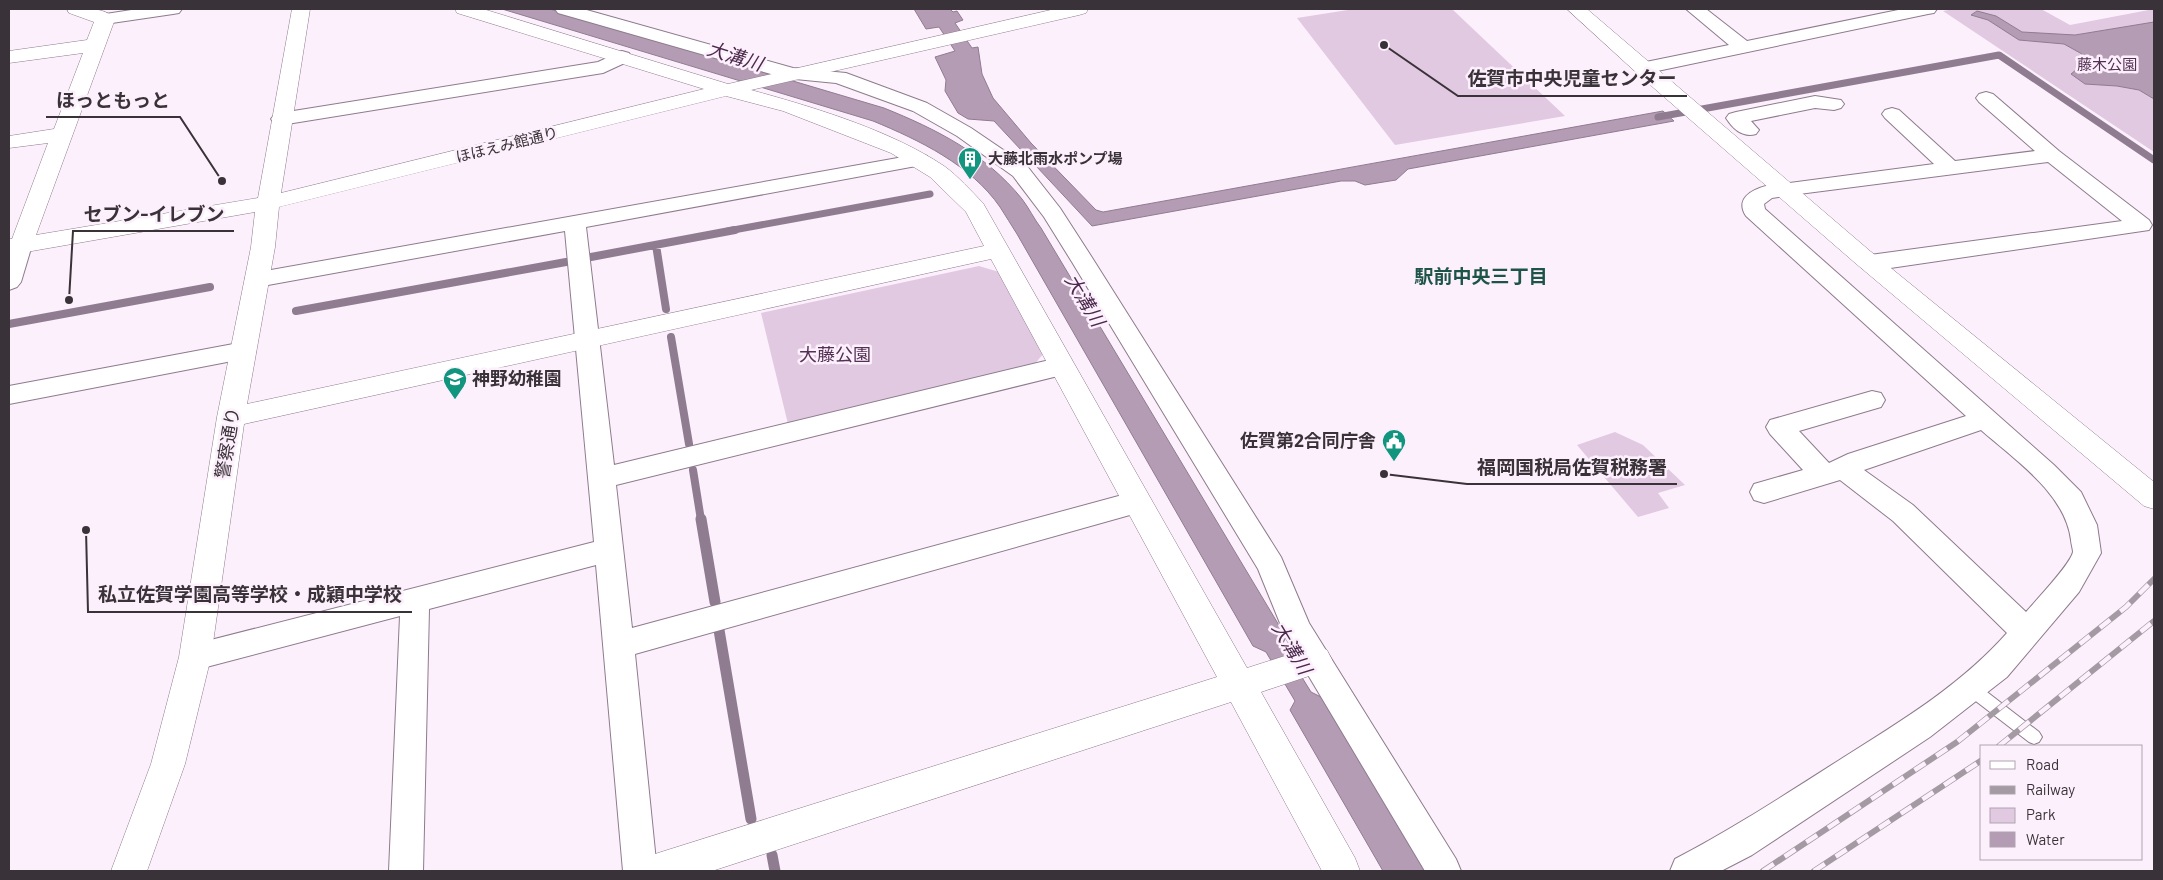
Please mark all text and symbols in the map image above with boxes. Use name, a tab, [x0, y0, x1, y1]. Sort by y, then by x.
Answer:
water label: 大溝川	[705, 36, 768, 75]
park label: 藤木公園	[2077, 55, 2137, 73]
callout: 佐賀市中央児童センター	[1458, 62, 1687, 96]
text: 佐賀市中央児童センター	[1467, 66, 1677, 89]
callout: ほっともっと	[46, 83, 180, 117]
text: ほっともっと	[56, 88, 170, 111]
street label: ほほえみ館通り	[454, 123, 560, 165]
building icon: 大藤北雨水ポンプ場	[957, 146, 983, 180]
place label: 大藤北雨水ポンプ場	[988, 149, 1123, 167]
callout: セブン-イレブン	[73, 197, 234, 231]
text: セブン-イレブン	[84, 202, 224, 225]
district label: 駅前中央三丁目	[1414, 264, 1548, 287]
water label: 大溝川	[1061, 269, 1111, 332]
park label: 大藤公園	[799, 343, 871, 365]
school or university icon: 神野幼稚園	[442, 366, 468, 400]
place label: 神野幼稚園	[472, 367, 562, 389]
street label: 警察通り	[211, 406, 244, 480]
public building icon: 佐賀第2合同庁舎	[1381, 428, 1407, 462]
place label: 佐賀第2合同庁舎	[1240, 429, 1376, 451]
callout: 福岡国税局佐賀税務署	[1467, 450, 1677, 484]
text: 福岡国税局佐賀税務署	[1477, 455, 1667, 478]
callout: 私立佐賀学園高等学校・成穎中学校	[88, 578, 412, 612]
text: 私立佐賀学園高等学校・成穎中学校	[98, 582, 402, 605]
water label: 大溝川	[1268, 617, 1318, 680]
legend	[1980, 745, 2143, 860]
text: Road	[2026, 755, 2059, 773]
text: Railway	[2026, 780, 2075, 798]
text: Park	[2026, 805, 2056, 823]
text: Water	[2026, 830, 2065, 848]

